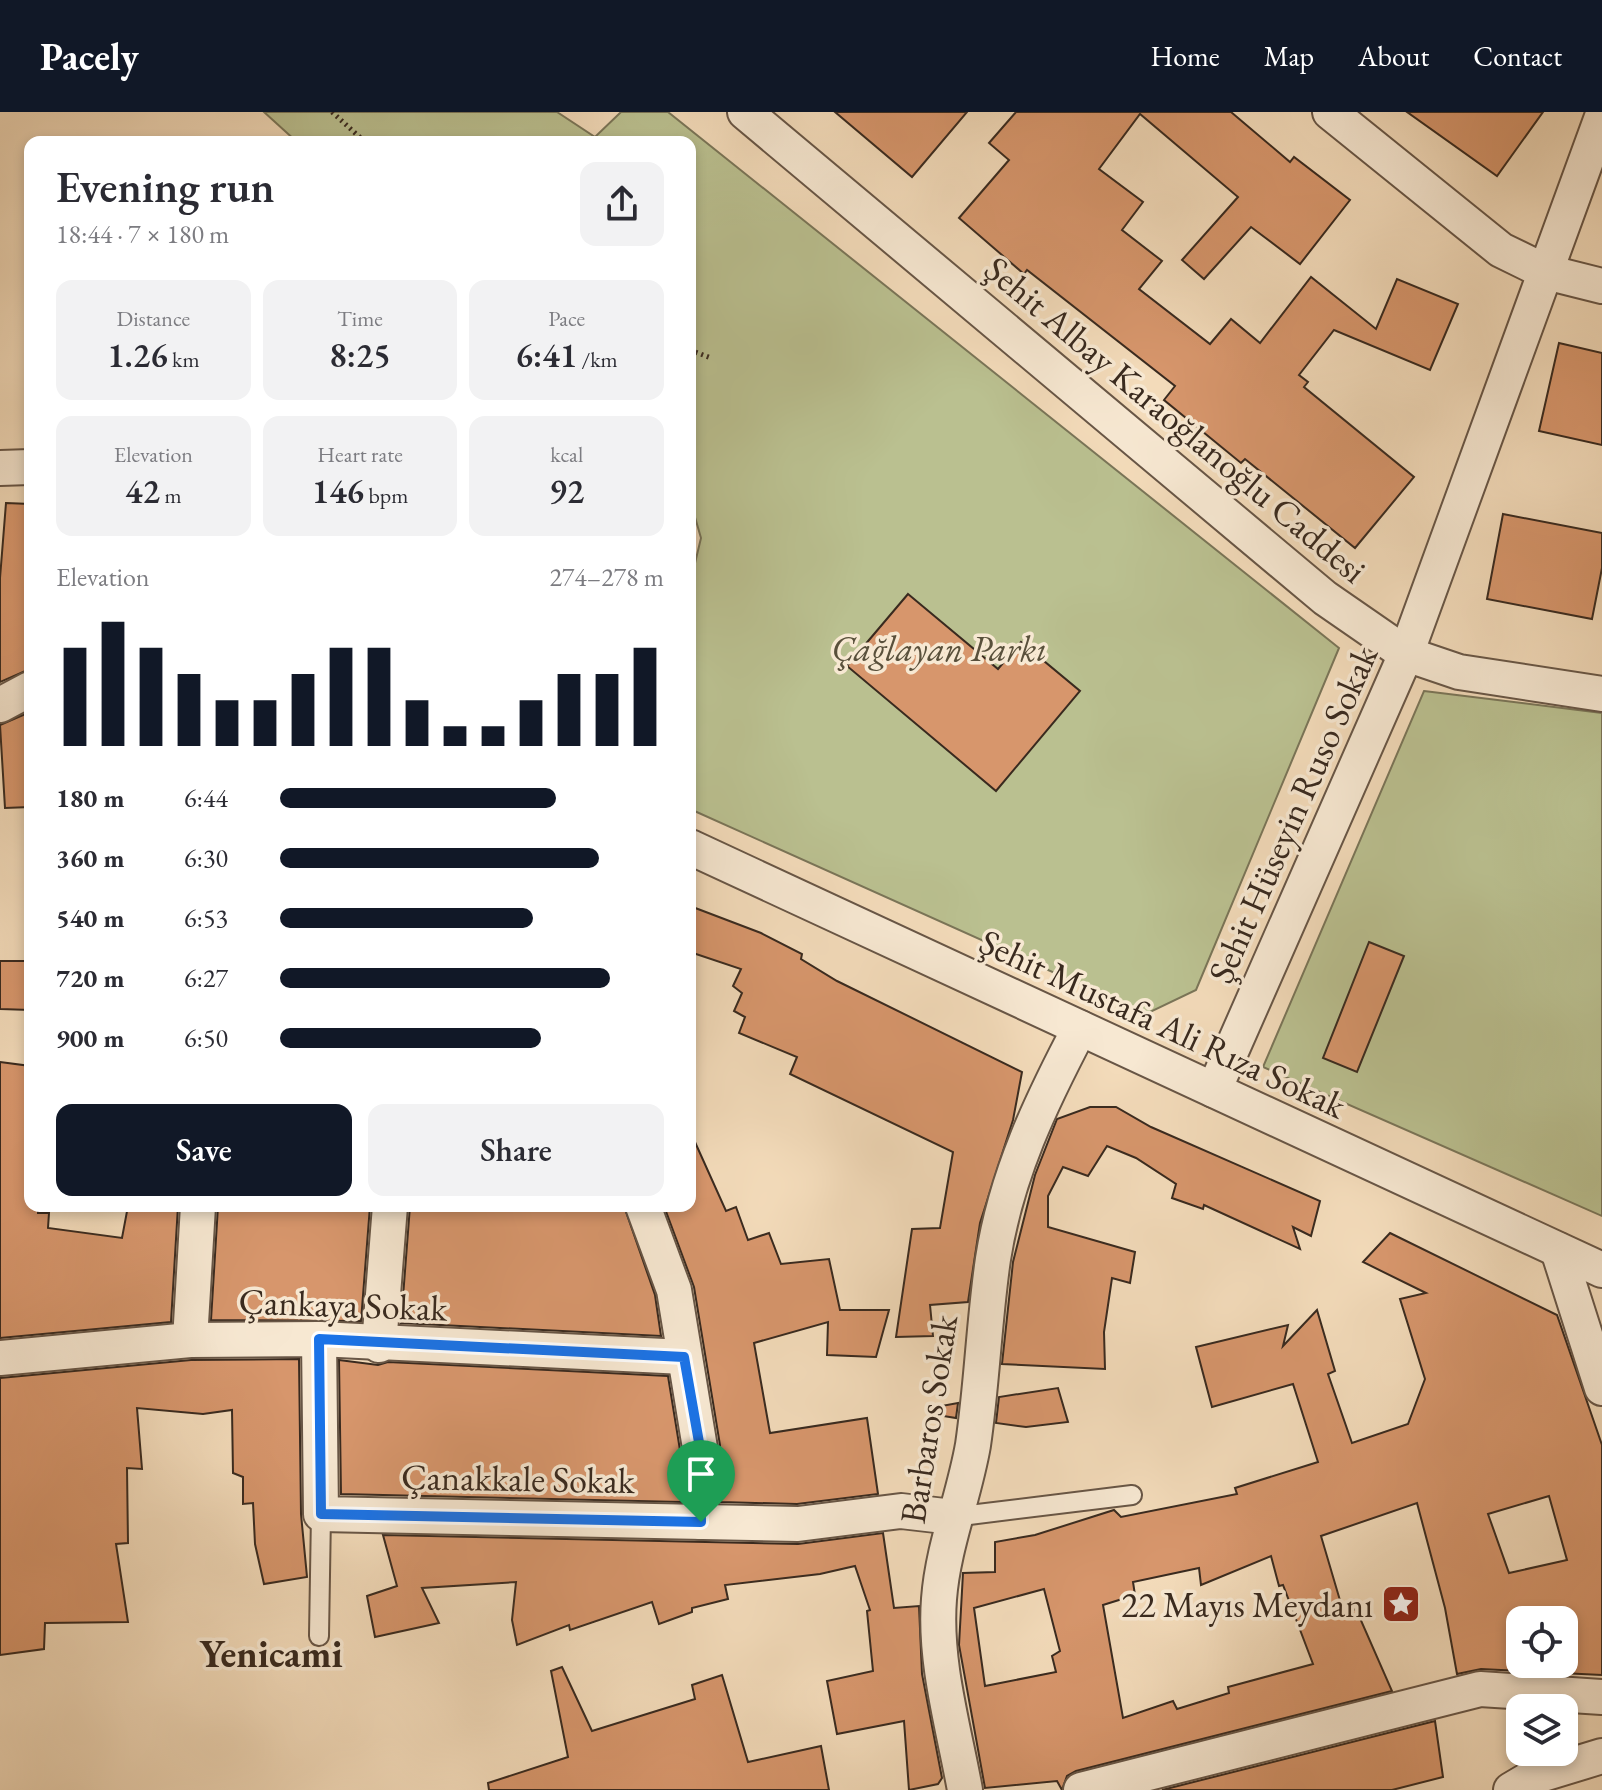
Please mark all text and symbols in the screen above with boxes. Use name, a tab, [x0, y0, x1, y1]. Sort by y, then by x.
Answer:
text: Pacely	[40, 32, 139, 81]
text: Home	[1150, 38, 1220, 74]
text: Map	[1264, 38, 1314, 74]
text: About	[1358, 38, 1429, 74]
text: Contact	[1473, 38, 1562, 74]
text: Evening run	[56, 158, 275, 215]
button: share	[580, 162, 664, 246]
text: 18:44 · 7 × 180 m	[56, 217, 229, 251]
street label: Şehit Albay Karaoğlanoğlu Caddesi	[975, 246, 1377, 593]
text: Distance	[117, 304, 190, 333]
text: Time	[337, 304, 383, 333]
text: Pace	[548, 304, 585, 333]
text: 1.26	[107, 333, 168, 377]
text: 8:25	[329, 333, 391, 377]
text: 6:41	[516, 333, 577, 377]
text: km	[168, 345, 200, 374]
text: /km	[577, 345, 618, 374]
text: Elevation	[114, 440, 193, 469]
text: Heart rate	[317, 440, 403, 469]
text: kcal	[550, 440, 583, 469]
text: 42	[125, 469, 160, 513]
text: 146	[312, 469, 364, 513]
text: 92	[549, 469, 584, 513]
text: m	[160, 481, 182, 510]
text: bpm	[364, 481, 408, 510]
text: Elevation	[56, 560, 150, 594]
text: 274–278 m	[549, 560, 664, 594]
park label: Çağlayan Parkı	[831, 625, 1047, 672]
street label: Şehit Hüseyin Ruso Sokak	[1197, 637, 1389, 990]
text: 180 m	[56, 781, 124, 815]
text: 6:44	[184, 781, 228, 815]
text: 360 m	[56, 841, 124, 875]
text: 6:30	[184, 841, 228, 875]
text: 540 m	[56, 901, 124, 935]
text: 6:53	[184, 901, 228, 935]
street label: Şehit Mustafa Ali Rıza Sokak	[972, 918, 1354, 1129]
text: 720 m	[56, 961, 124, 995]
text: 6:27	[184, 961, 228, 995]
text: 900 m	[56, 1021, 124, 1055]
text: 6:50	[184, 1021, 228, 1055]
button: Save	[56, 1104, 352, 1196]
button: Share	[368, 1104, 664, 1196]
street label: Çankaya Sokak	[238, 1277, 449, 1332]
street label: Barbaros Sokak	[889, 1310, 968, 1527]
pin	[667, 1440, 735, 1522]
icon: arrive	[679, 1452, 723, 1496]
street label: Çanakkale Sokak	[401, 1453, 636, 1504]
place label: 22 Mayıs Meydanı	[1121, 1581, 1373, 1628]
place icon: 22 Mayıs Meydanı	[1380, 1583, 1422, 1625]
map controls	[1506, 1606, 1578, 1766]
button: locate	[1506, 1606, 1578, 1678]
district label: Yenicami	[199, 1629, 343, 1678]
button: layers	[1506, 1694, 1578, 1766]

